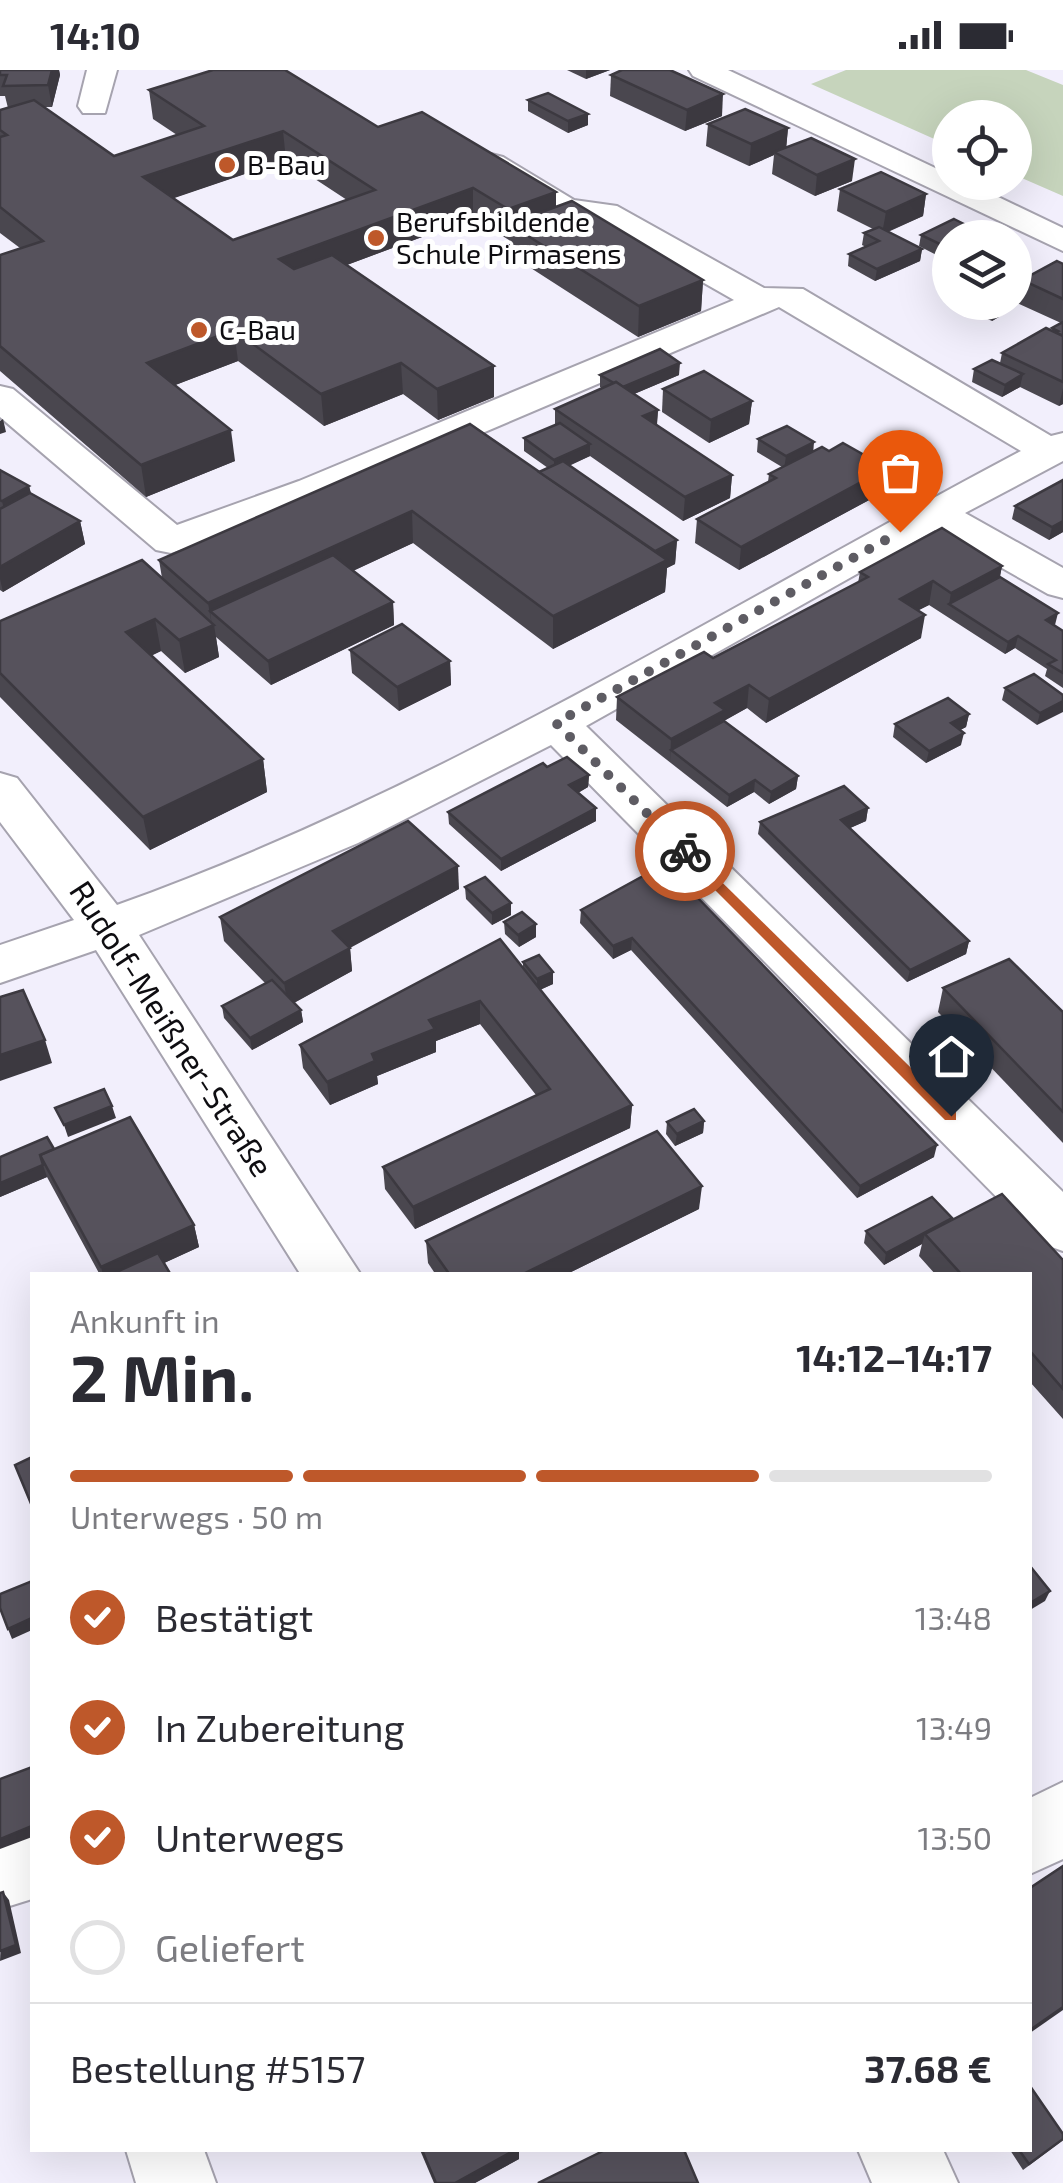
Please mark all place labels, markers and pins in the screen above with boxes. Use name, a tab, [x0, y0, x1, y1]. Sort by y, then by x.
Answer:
place label: B-Bau	[247, 147, 326, 181]
marker: B-Bau	[216, 154, 238, 176]
place label: Berufsbildende Schule Pirmasens	[396, 204, 622, 270]
marker: Berufsbildende Schule Pirmasens	[365, 227, 387, 249]
place label: C-Bau	[219, 312, 296, 346]
marker: C-Bau	[188, 319, 210, 341]
pin	[858, 430, 943, 533]
pin	[909, 1014, 994, 1117]

